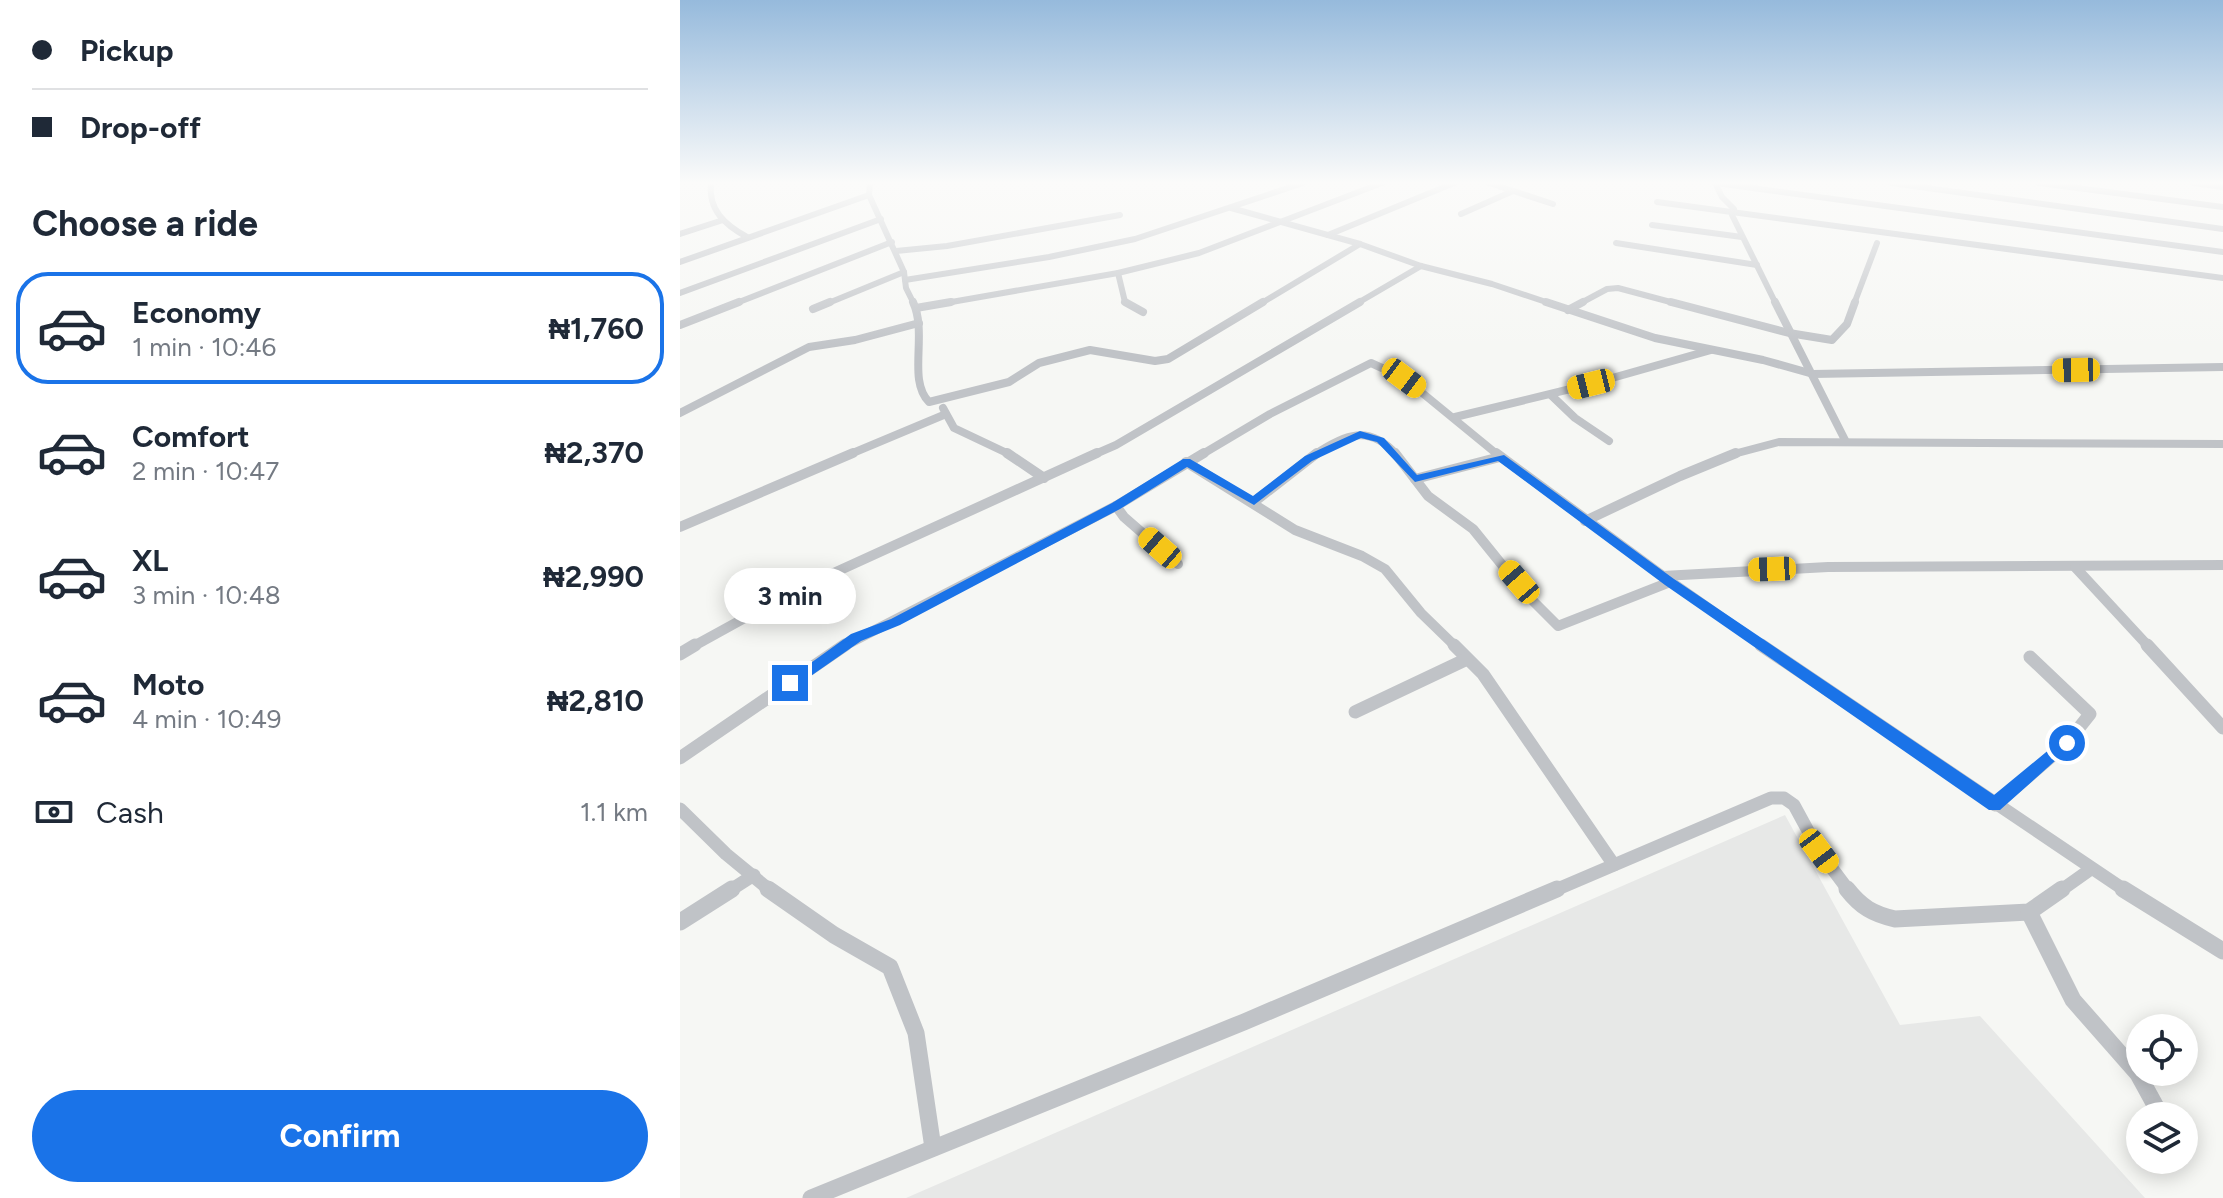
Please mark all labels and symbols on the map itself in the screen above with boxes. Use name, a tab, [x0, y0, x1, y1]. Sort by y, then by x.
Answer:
car	[1378, 354, 1430, 402]
car	[2052, 358, 2100, 382]
car	[1565, 367, 1617, 401]
car	[1134, 523, 1186, 573]
car	[1494, 556, 1544, 608]
car	[1748, 556, 1796, 582]
callout: 3 min	[724, 567, 856, 623]
route end	[772, 665, 808, 701]
route start	[2049, 725, 2085, 761]
car	[1795, 825, 1843, 877]

